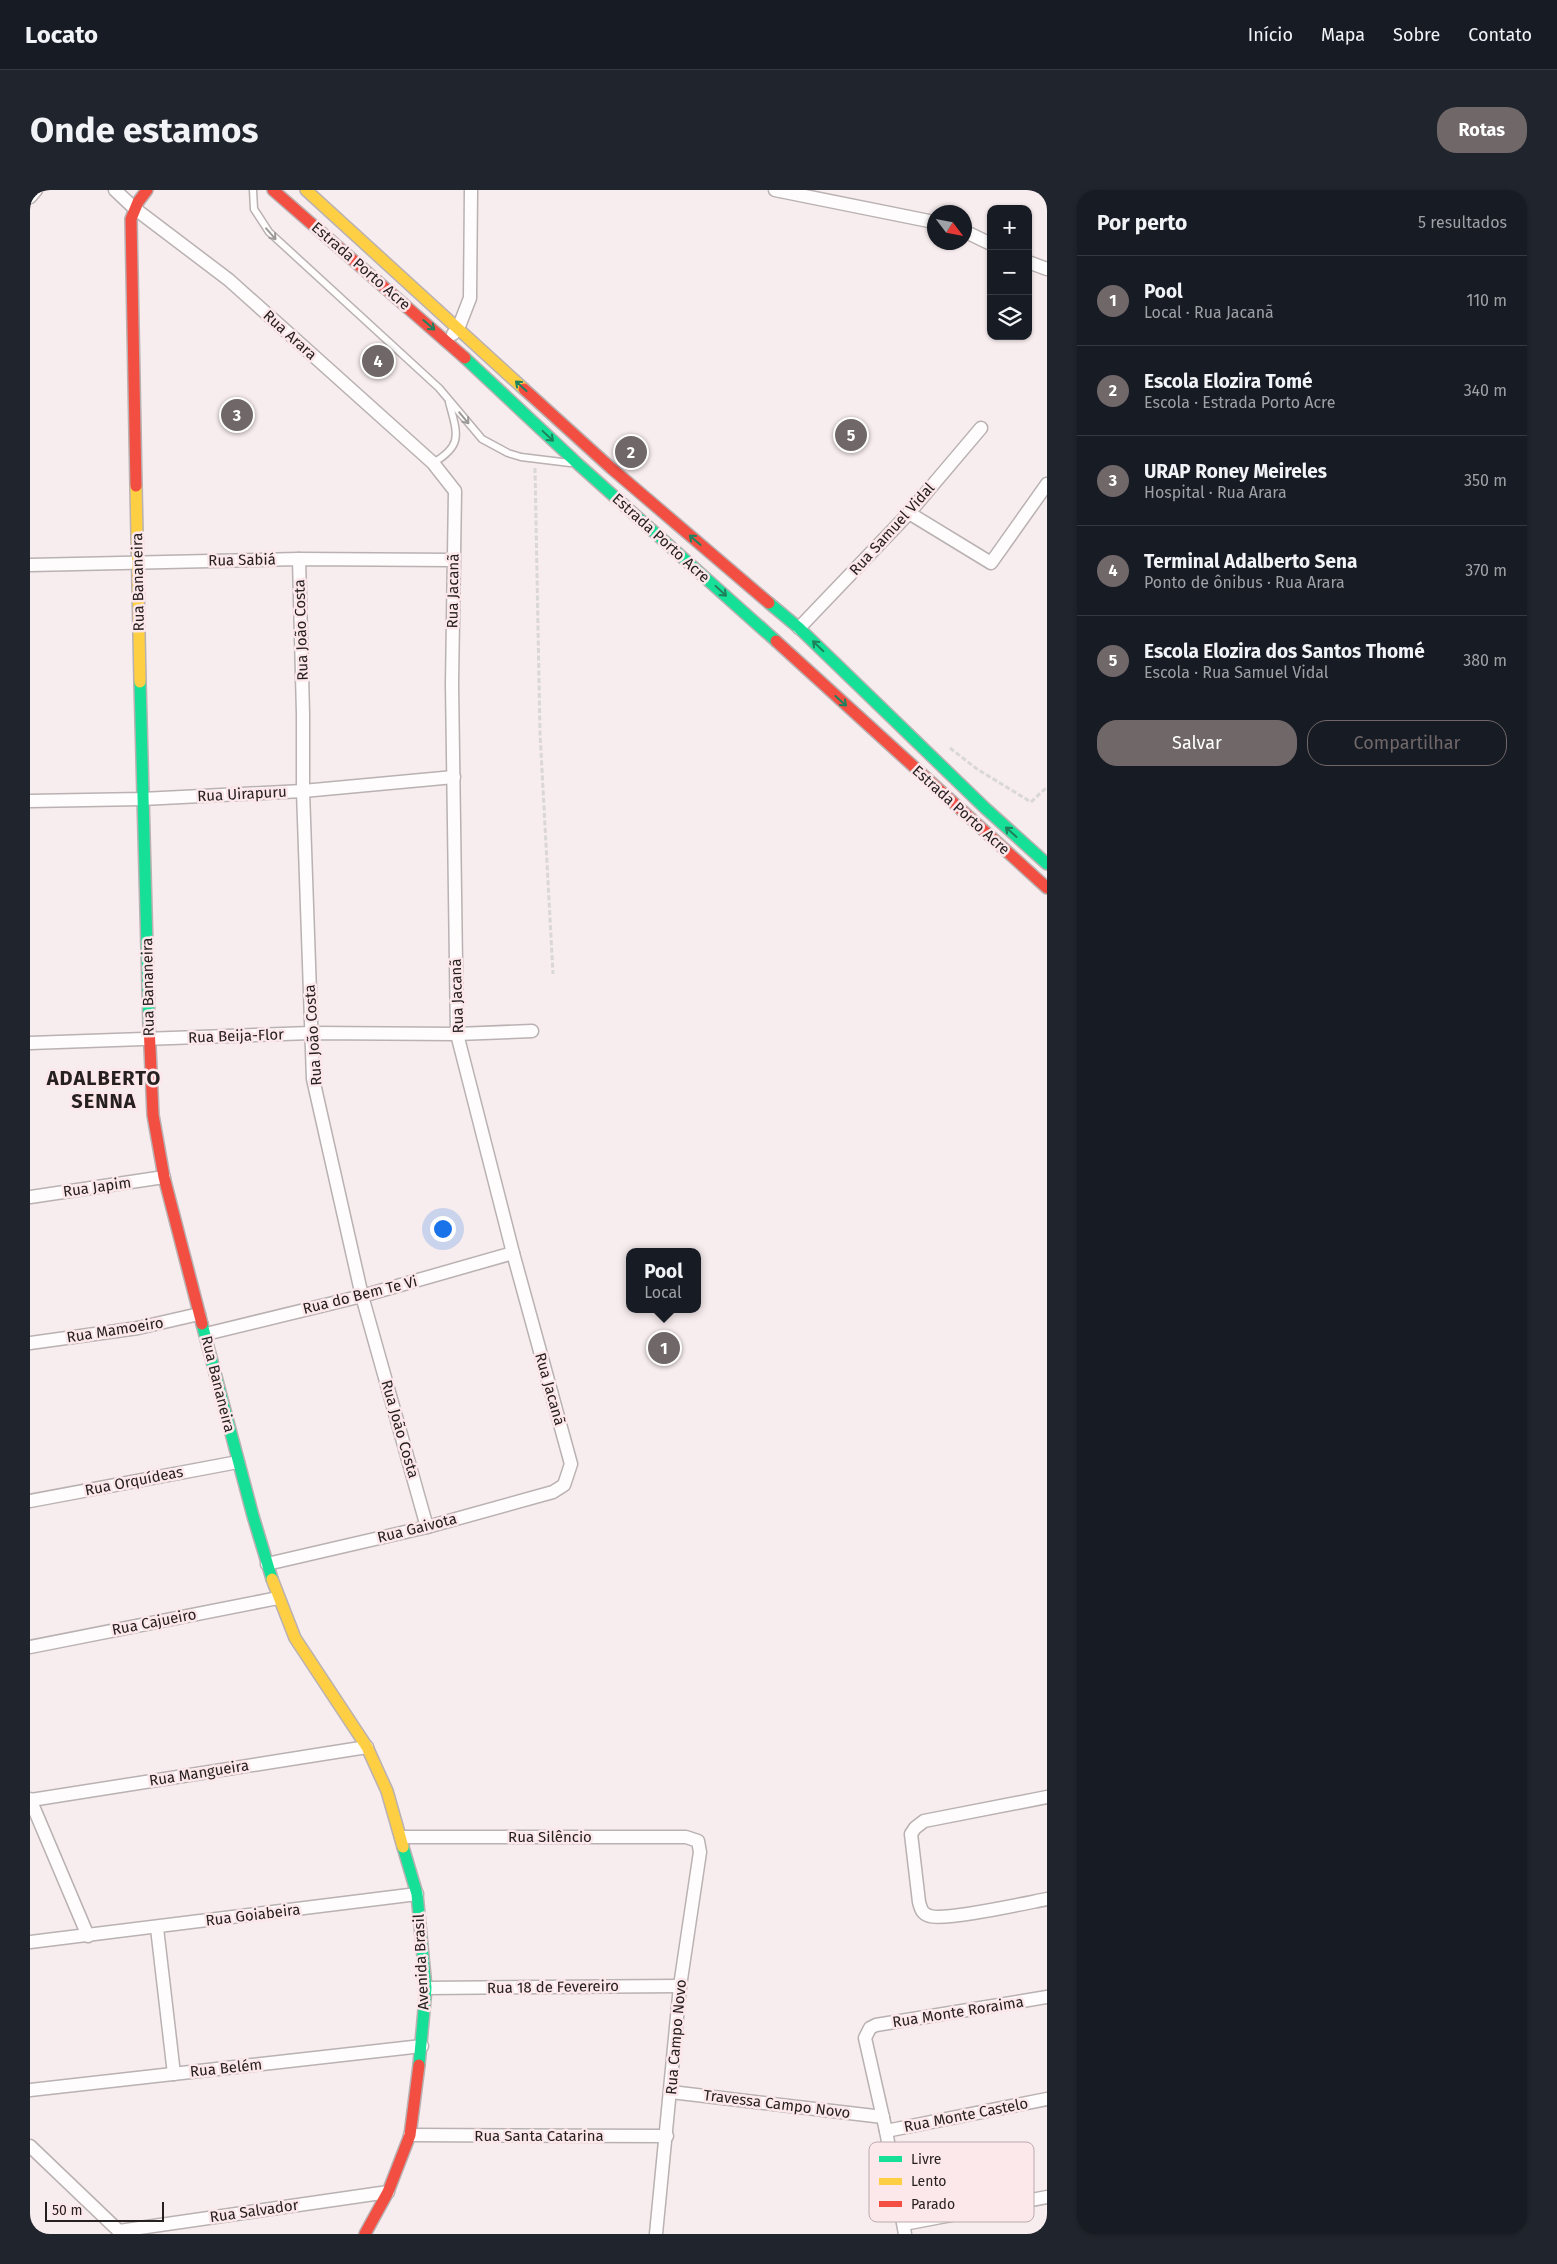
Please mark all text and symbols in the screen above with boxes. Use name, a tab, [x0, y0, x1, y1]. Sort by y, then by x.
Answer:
text: Locato	[25, 21, 98, 49]
text: Início	[1248, 24, 1293, 46]
text: Mapa	[1321, 24, 1365, 46]
text: Sobre	[1393, 24, 1440, 46]
text: Contato	[1468, 24, 1532, 46]
button: Rotas	[1437, 107, 1527, 153]
text: Onde estamos	[30, 109, 258, 151]
north arrow	[927, 205, 972, 250]
map controls	[987, 205, 1032, 340]
button: +	[987, 205, 1032, 250]
text: Por perto	[1097, 210, 1187, 236]
text: 5 resultados	[1418, 213, 1507, 232]
street label: Estrada Porto Acre	[308, 218, 414, 314]
one-way arrow	[265, 227, 276, 240]
button: −	[987, 250, 1032, 295]
text: Pool	[1144, 280, 1183, 303]
text: 1	[1109, 291, 1117, 310]
text: 110 m	[1466, 291, 1507, 310]
button: layers	[987, 295, 1032, 340]
text: Local · Rua Jacanã	[1144, 303, 1274, 322]
street label: Rua Arara	[260, 306, 320, 364]
one-way arrow	[422, 319, 435, 331]
pin: 4	[362, 342, 394, 380]
text: Escola Elozira Tomé	[1144, 370, 1312, 393]
one-way arrow	[515, 380, 527, 392]
text: 2	[1109, 381, 1117, 400]
text: 340 m	[1464, 381, 1507, 400]
text: Escola · Estrada Porto Acre	[1144, 393, 1336, 412]
pin: 3	[221, 396, 253, 434]
one-way arrow	[459, 411, 470, 424]
pin: 5	[835, 416, 867, 454]
one-way arrow	[541, 430, 554, 442]
pin: 2	[615, 433, 647, 471]
text: URAP Roney Meireles	[1144, 460, 1327, 483]
text: 3	[1109, 471, 1117, 490]
text: 350 m	[1464, 471, 1507, 490]
street label: Rua Samuel Vidal	[846, 479, 939, 579]
text: Hospital · Rua Arara	[1144, 483, 1287, 502]
street label: Estrada Porto Acre	[609, 490, 713, 586]
street label: Rua Bananeira	[128, 532, 148, 632]
one-way arrow	[689, 535, 702, 546]
street label: Rua Sabiá	[208, 550, 276, 570]
text: Terminal Adalberto Sena	[1144, 550, 1357, 573]
street label: Rua Jacanã	[443, 553, 463, 629]
text: 4	[1108, 561, 1118, 580]
text: 370 m	[1465, 561, 1507, 580]
text: Ponto de ônibus · Rua Arara	[1144, 573, 1345, 592]
street label: Rua João Costa	[290, 579, 312, 681]
one-way arrow	[714, 585, 727, 597]
one-way arrow	[812, 640, 824, 652]
text: Escola Elozira dos Santos Thomé	[1144, 640, 1425, 663]
text: 5	[1109, 651, 1117, 670]
text: 380 m	[1463, 651, 1507, 670]
text: Escola · Rua Samuel Vidal	[1144, 663, 1329, 682]
one-way arrow	[834, 695, 847, 707]
button: Salvar	[1097, 720, 1297, 766]
button: Compartilhar	[1307, 720, 1507, 766]
street label: Estrada Porto Acre	[909, 762, 1013, 858]
street label: Rua Uirapuru	[197, 783, 287, 805]
one-way arrow	[1004, 826, 1017, 838]
street label: Rua Bananeira	[138, 937, 158, 1037]
street label: Rua Jacanã	[447, 958, 467, 1034]
street label: Rua João Costa	[300, 984, 326, 1086]
street label: Rua Beija-Flor	[188, 1025, 284, 1047]
district label: ADALBERTO SENNA	[46, 1066, 161, 1113]
street label: Rua Japim	[62, 1173, 132, 1201]
your location	[430, 1216, 456, 1242]
popup	[626, 1248, 701, 1313]
text: Pool	[644, 1260, 683, 1283]
street label: Rua do Bem Te Vi	[301, 1272, 419, 1318]
text: Local	[644, 1283, 682, 1302]
street label: Rua Mamoeiro	[65, 1313, 165, 1347]
pin: 1	[648, 1329, 680, 1367]
street label: Rua Bananeira	[197, 1334, 239, 1434]
street label: Rua Jacanã	[531, 1351, 569, 1427]
street label: Rua João Costa	[377, 1378, 423, 1480]
street label: Rua Orquídeas	[83, 1463, 185, 1499]
street label: Rua Gaivota	[375, 1509, 459, 1547]
street label: Rua Cajueiro	[110, 1605, 198, 1639]
street label: Rua Mangueira	[148, 1756, 250, 1790]
street label: Rua Silêncio	[508, 1828, 592, 1846]
street label: Rua Goiabeira	[205, 1900, 301, 1930]
street label: Avenida Brasil	[409, 1913, 433, 2011]
street label: Rua 18 de Fevereiro	[487, 1977, 619, 1997]
street label: Rua Campo Novo	[662, 1978, 690, 2096]
street label: Rua Monte Roraima	[891, 1993, 1025, 2031]
street label: Rua Belém	[189, 2055, 263, 2081]
street label: Travessa Campo Novo	[703, 2086, 851, 2122]
street label: Rua Monte Castelo	[902, 2094, 1030, 2136]
street label: Rua Santa Catarina	[474, 2127, 604, 2145]
legend	[869, 2142, 1034, 2222]
text: Livre	[911, 2151, 941, 2168]
text: Lento	[911, 2173, 946, 2190]
street label: Rua Salvador	[209, 2196, 300, 2226]
text: Parado	[911, 2196, 955, 2213]
scale bar	[45, 2199, 164, 2222]
text: 50 m	[52, 2202, 83, 2219]

